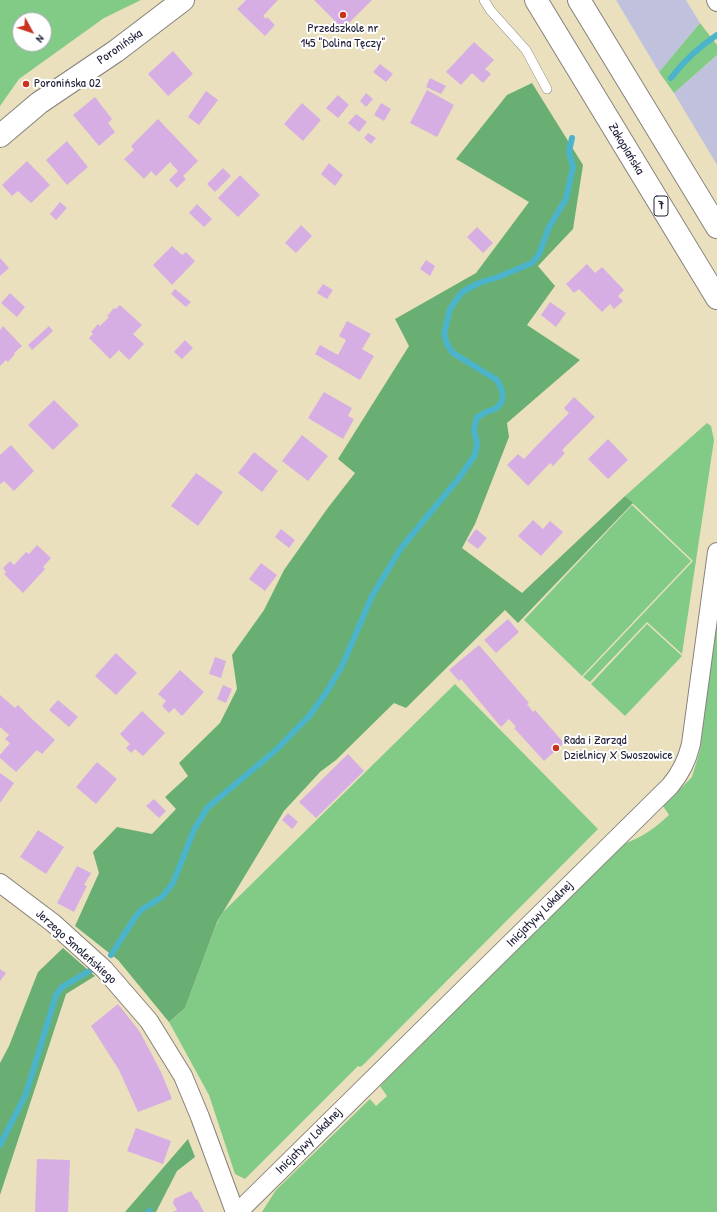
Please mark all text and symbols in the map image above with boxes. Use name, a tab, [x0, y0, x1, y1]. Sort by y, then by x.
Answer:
marker: Przedszkole nr 145 "Dolina Tęczy"	[338, 10, 348, 20]
north arrow	[12, 12, 52, 52]
place label: Przedszkole nr 145 "Dolina Tęczy"	[300, 21, 386, 52]
street label: Poronińska	[94, 26, 146, 68]
text: N	[33, 32, 48, 46]
place label: Poronińska 02	[34, 76, 101, 92]
marker: Poronińska 02	[21, 79, 31, 89]
street label: Zakopiańska	[605, 120, 647, 178]
road number: 7	[654, 196, 668, 216]
place label: Rada i Zarząd Dzielnicy X Swoszowice	[564, 733, 673, 764]
marker: Rada i Zarząd Dzielnicy X Swoszowice	[551, 743, 561, 753]
street label: Inicjatywy Lokalnej	[503, 877, 577, 951]
street label: Jerzego Smoleńskiego	[32, 906, 120, 988]
street label: Inicjatywy Lokalnej	[272, 1104, 346, 1178]

